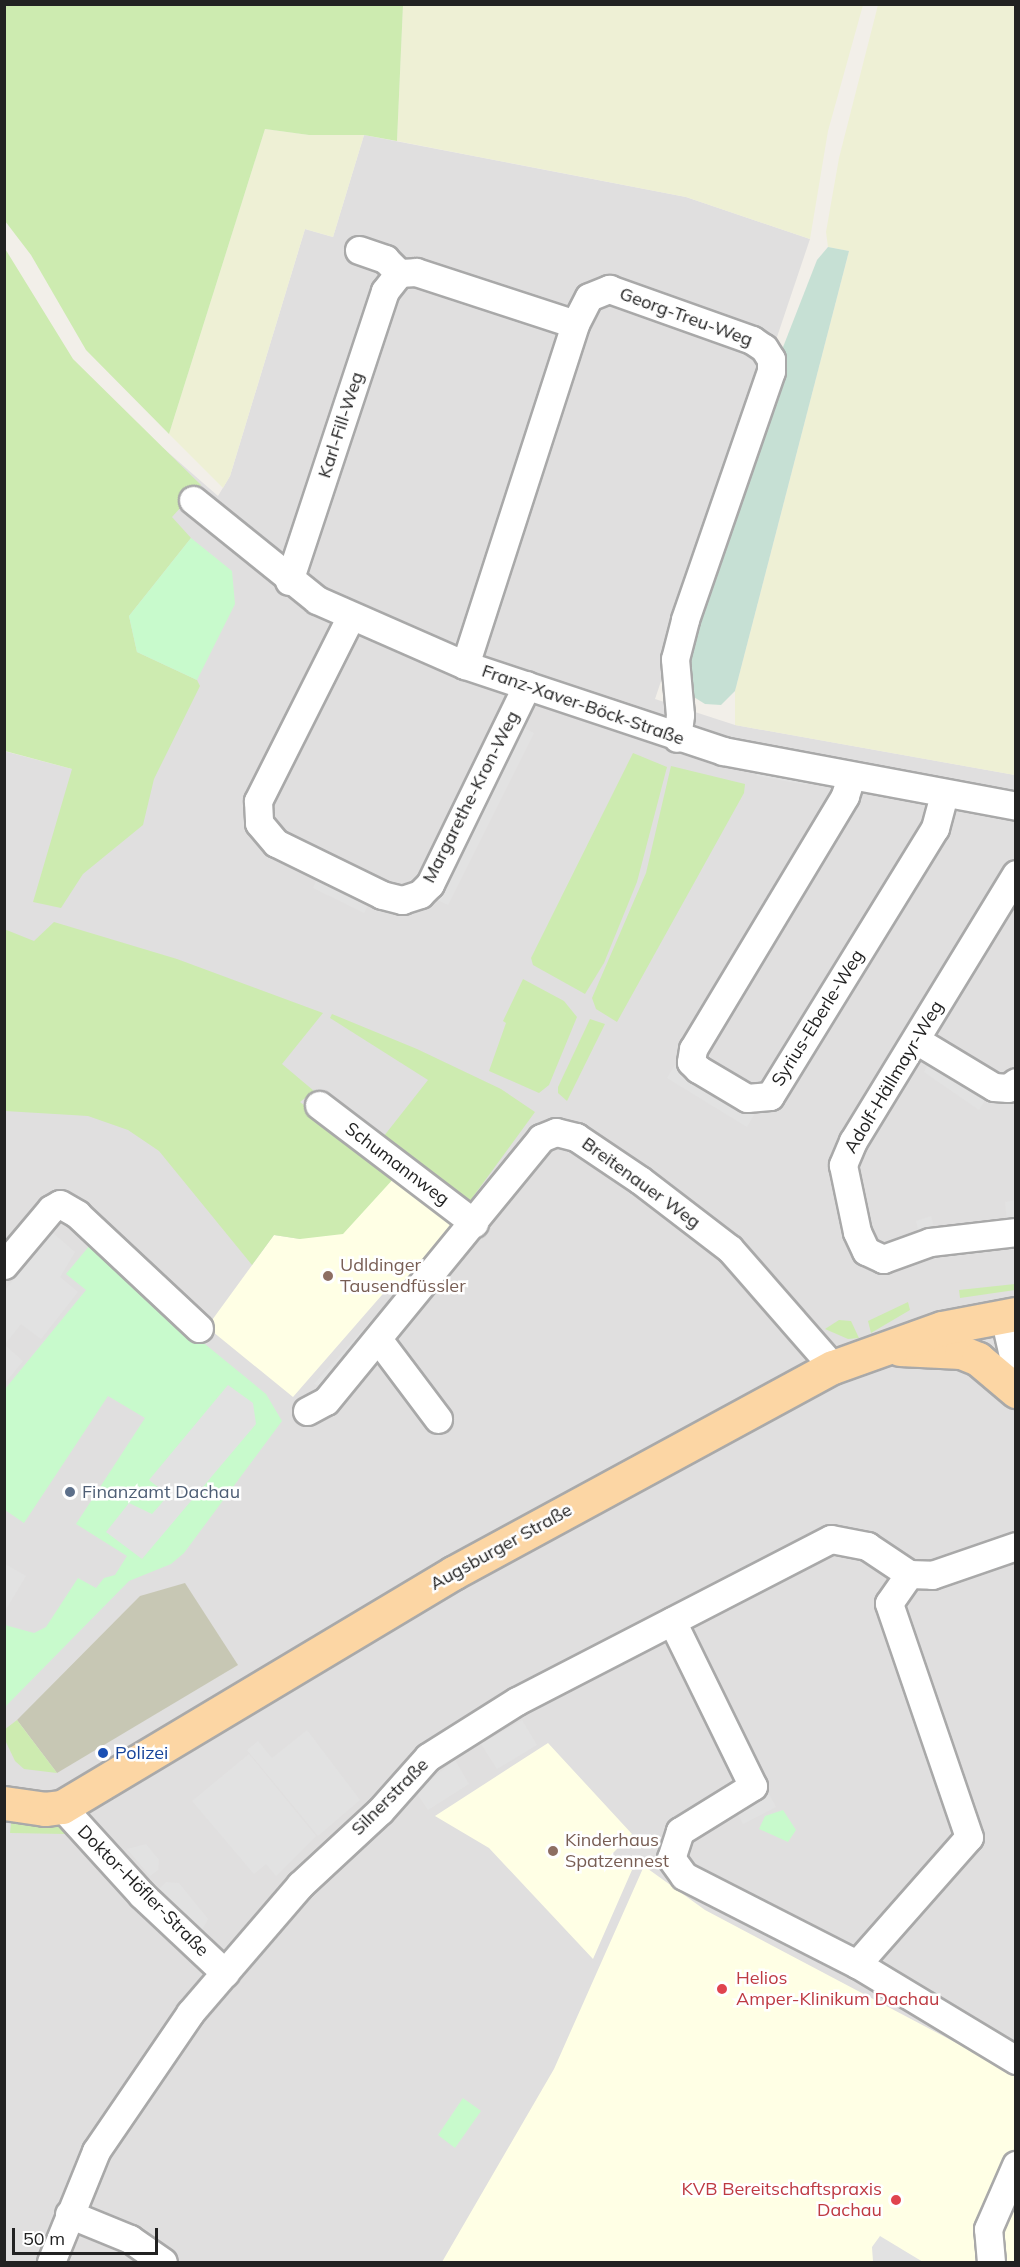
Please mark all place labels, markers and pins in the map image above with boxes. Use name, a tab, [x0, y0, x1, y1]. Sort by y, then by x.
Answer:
place label: Udldinger Tausendfüssler	[340, 1255, 466, 1298]
marker: Udldinger Tausendfüssler	[321, 1269, 335, 1283]
place label: Finanzamt Dachau	[82, 1481, 240, 1503]
marker: Finanzamt Dachau	[63, 1485, 77, 1499]
place label: Polizei	[115, 1742, 168, 1764]
marker: Polizei	[96, 1746, 110, 1760]
place label: Kinderhaus Spatzennest	[565, 1830, 669, 1872]
marker: Kinderhaus Spatzennest	[546, 1844, 560, 1858]
place label: Helios Amper-Klinikum Dachau	[736, 1968, 939, 2010]
marker: Helios Amper-Klinikum Dachau	[713, 1980, 731, 1998]
place label: KVB Bereitschaftspraxis Dachau	[682, 2179, 882, 2222]
marker: KVB Bereitschaftspraxis Dachau	[887, 2191, 905, 2209]

